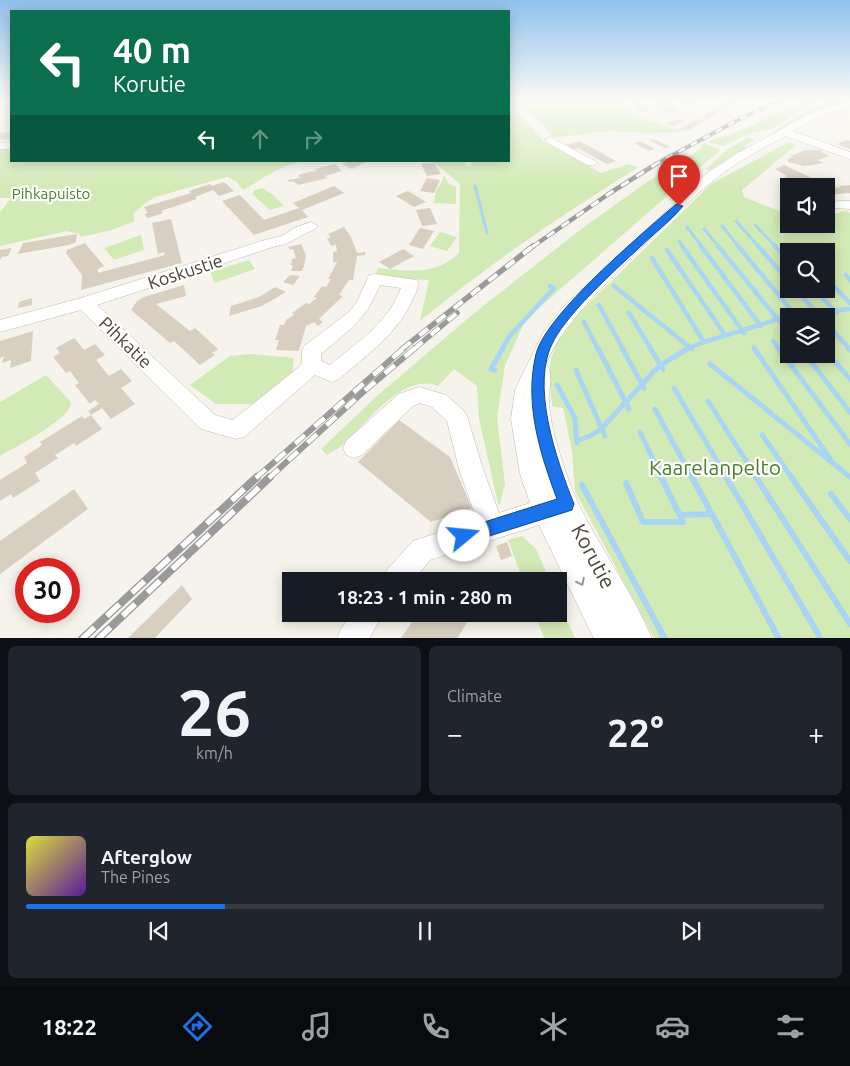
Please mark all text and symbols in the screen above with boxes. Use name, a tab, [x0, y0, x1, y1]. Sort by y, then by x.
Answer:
icon: left	[30, 30, 95, 95]
text: 40 m	[113, 30, 191, 70]
text: Korutie	[113, 71, 186, 96]
icon: left	[193, 125, 221, 153]
icon: ahead	[246, 125, 274, 153]
icon: right	[299, 125, 327, 153]
pin	[658, 155, 700, 206]
icon: arrive	[665, 162, 693, 190]
map controls	[780, 178, 835, 363]
button: sound	[780, 178, 835, 233]
park label: Pihkapuisto	[12, 185, 90, 202]
button: search	[780, 243, 835, 298]
street label: Koskustie	[145, 249, 225, 293]
button: layers	[780, 308, 835, 363]
street label: Pihkatie	[96, 312, 156, 372]
park label: Kaarelanpelto	[649, 455, 781, 479]
position arrow	[437, 509, 489, 561]
street label: Korutie	[567, 520, 621, 592]
speed limit sign: 30	[15, 558, 80, 623]
one-way arrow	[575, 576, 585, 585]
text: 18:23 · 1 min · 280 m	[337, 586, 512, 608]
text: 26	[178, 675, 251, 748]
text: Climate	[447, 687, 502, 705]
text: 22°	[607, 712, 664, 754]
text: −	[447, 718, 463, 749]
text: +	[808, 718, 824, 749]
text: km/h	[196, 744, 233, 762]
text: Afterglow	[101, 846, 192, 868]
text: The Pines	[101, 868, 170, 886]
icon: previous	[145, 917, 173, 945]
icon: pause	[411, 917, 439, 945]
icon: next	[677, 917, 705, 945]
icon: directions	[180, 1009, 215, 1044]
icon: music	[299, 1009, 334, 1044]
icon: phone	[418, 1009, 453, 1044]
icon: climate	[536, 1009, 571, 1044]
icon: car	[655, 1009, 690, 1044]
icon: filters	[773, 1009, 808, 1044]
text: 18:22	[42, 1014, 97, 1039]

